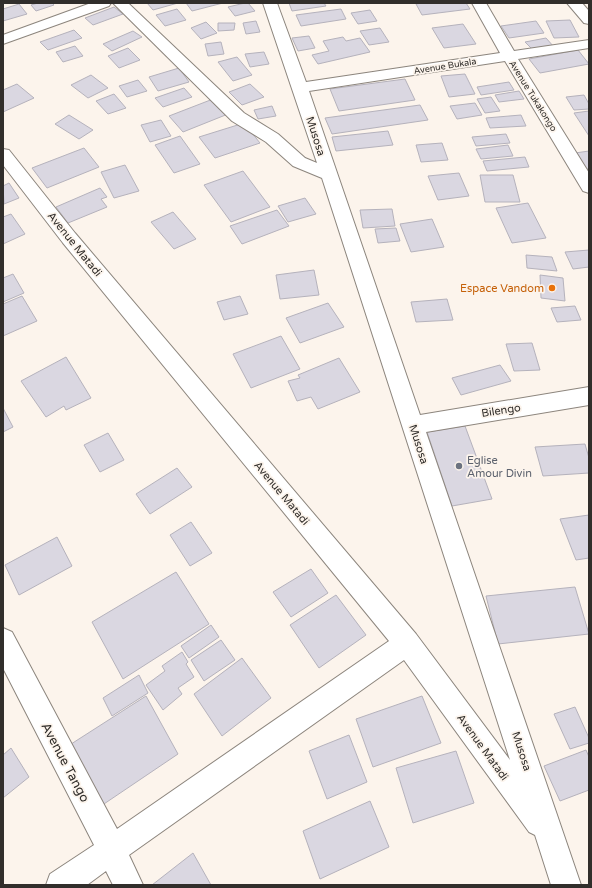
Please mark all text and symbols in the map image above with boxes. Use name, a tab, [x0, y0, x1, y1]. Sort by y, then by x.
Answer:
street label: Avenue Bukala	[413, 56, 477, 77]
street label: Avenue Tukakongo	[506, 59, 559, 134]
street label: Musosa	[303, 115, 328, 157]
street label: Avenue Matadi	[45, 210, 105, 279]
place label: Espace Vandom	[460, 282, 544, 295]
marker: Espace Vandom	[547, 283, 557, 293]
street label: Bilengo	[481, 401, 522, 420]
street label: Musosa	[406, 423, 431, 465]
place label: Eglise Amour Divin	[467, 454, 532, 480]
street label: Avenue Matadi	[251, 459, 312, 528]
marker: Eglise Amour Divin	[454, 461, 464, 471]
street label: Avenue Matadi	[454, 712, 511, 783]
street label: Avenue Tango	[37, 720, 93, 805]
street label: Musosa	[509, 730, 534, 772]

